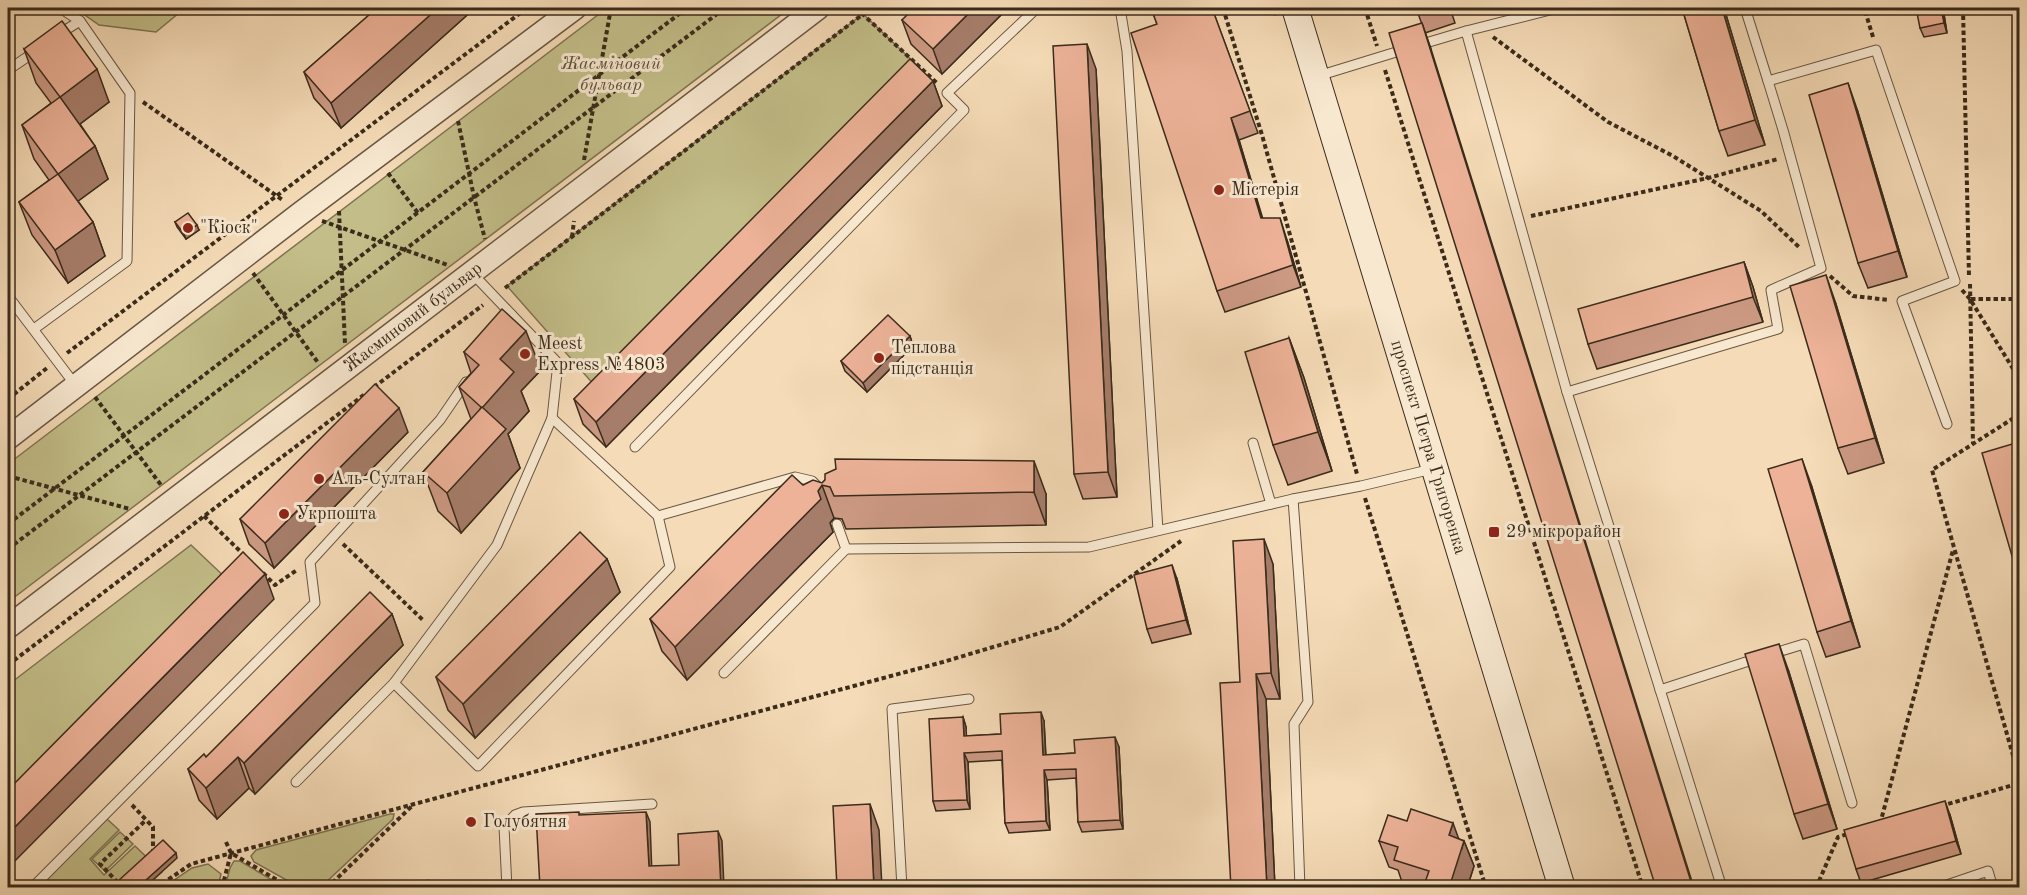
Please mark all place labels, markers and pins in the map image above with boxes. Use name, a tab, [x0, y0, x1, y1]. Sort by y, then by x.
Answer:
place label: Містерія	[1231, 181, 1299, 199]
marker: Містерія	[1212, 183, 1226, 197]
place label: "Кіоск"	[200, 219, 258, 237]
marker: "Кіоск"	[181, 221, 195, 235]
place label: Meest Express №4803	[537, 335, 665, 374]
place label: Теплова підстанція	[891, 339, 974, 378]
marker: Meest Express №4803	[518, 347, 532, 361]
marker: Теплова підстанція	[872, 351, 886, 365]
place label: Аль-Султан	[331, 470, 426, 488]
marker: Аль-Султан	[312, 472, 326, 486]
place label: Укрпошта	[296, 505, 377, 523]
marker: Укрпошта	[277, 507, 291, 521]
place label: 29 мікрорайон	[1506, 523, 1621, 541]
marker: 29 мікрорайон	[1487, 525, 1501, 539]
place label: Голубятня	[483, 813, 567, 831]
marker: Голубятня	[464, 815, 478, 829]

